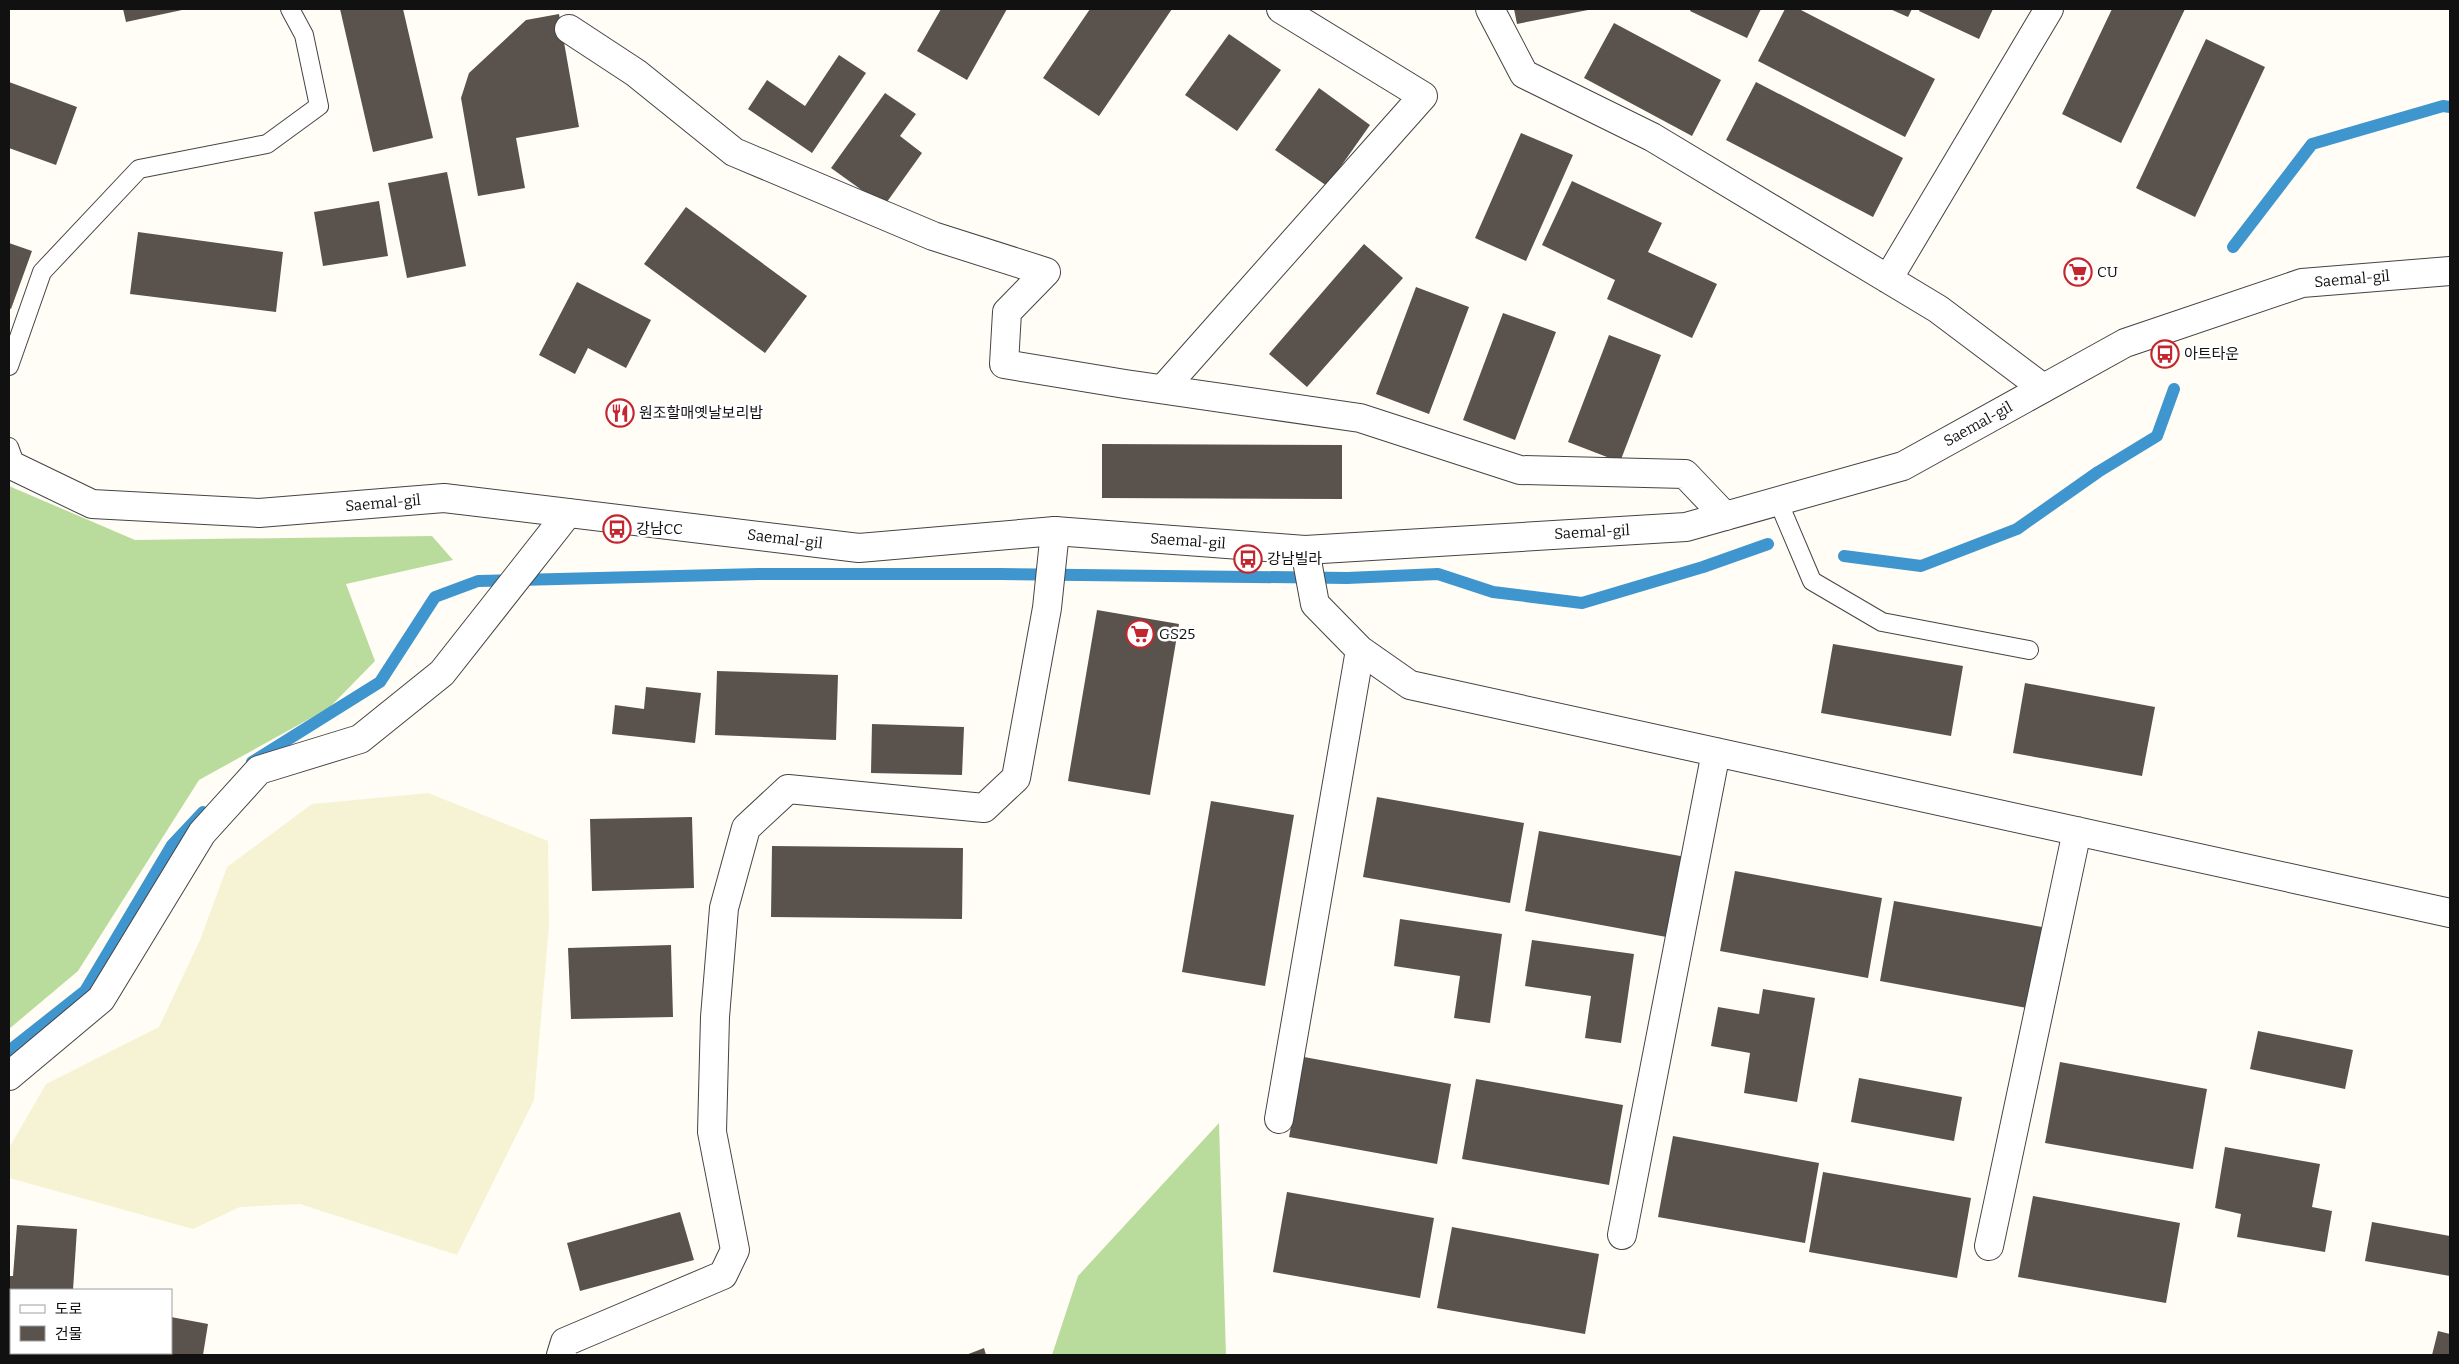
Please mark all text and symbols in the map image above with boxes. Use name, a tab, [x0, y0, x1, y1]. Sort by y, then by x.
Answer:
supermarket icon: CU	[2063, 257, 2093, 287]
place label: CU	[2097, 263, 2118, 281]
street label: Saemal-gil	[2314, 267, 2390, 291]
bus stop icon: 아트타운	[2150, 339, 2180, 369]
place label: 아트타운	[2184, 345, 2239, 363]
restaurant icon: 원조할매옛날보리밥	[605, 398, 635, 428]
street label: Saemal-gil	[1941, 398, 2015, 450]
place label: 원조할매옛날보리밥	[639, 404, 763, 422]
street label: Saemal-gil	[345, 491, 421, 515]
bus stop icon: 강남CC	[602, 514, 632, 544]
place label: 강남CC	[636, 520, 683, 538]
street label: Saemal-gil	[1554, 521, 1630, 543]
street label: Saemal-gil	[746, 525, 824, 553]
street label: Saemal-gil	[1150, 529, 1226, 553]
bus stop icon: 강남빌라	[1233, 544, 1263, 574]
place label: 강남빌라	[1267, 550, 1322, 568]
supermarket icon: GS25	[1125, 619, 1155, 649]
place label: GS25	[1159, 625, 1195, 643]
legend	[10, 1289, 172, 1354]
text: 도로	[55, 1300, 83, 1318]
text: 건물	[55, 1325, 83, 1343]

